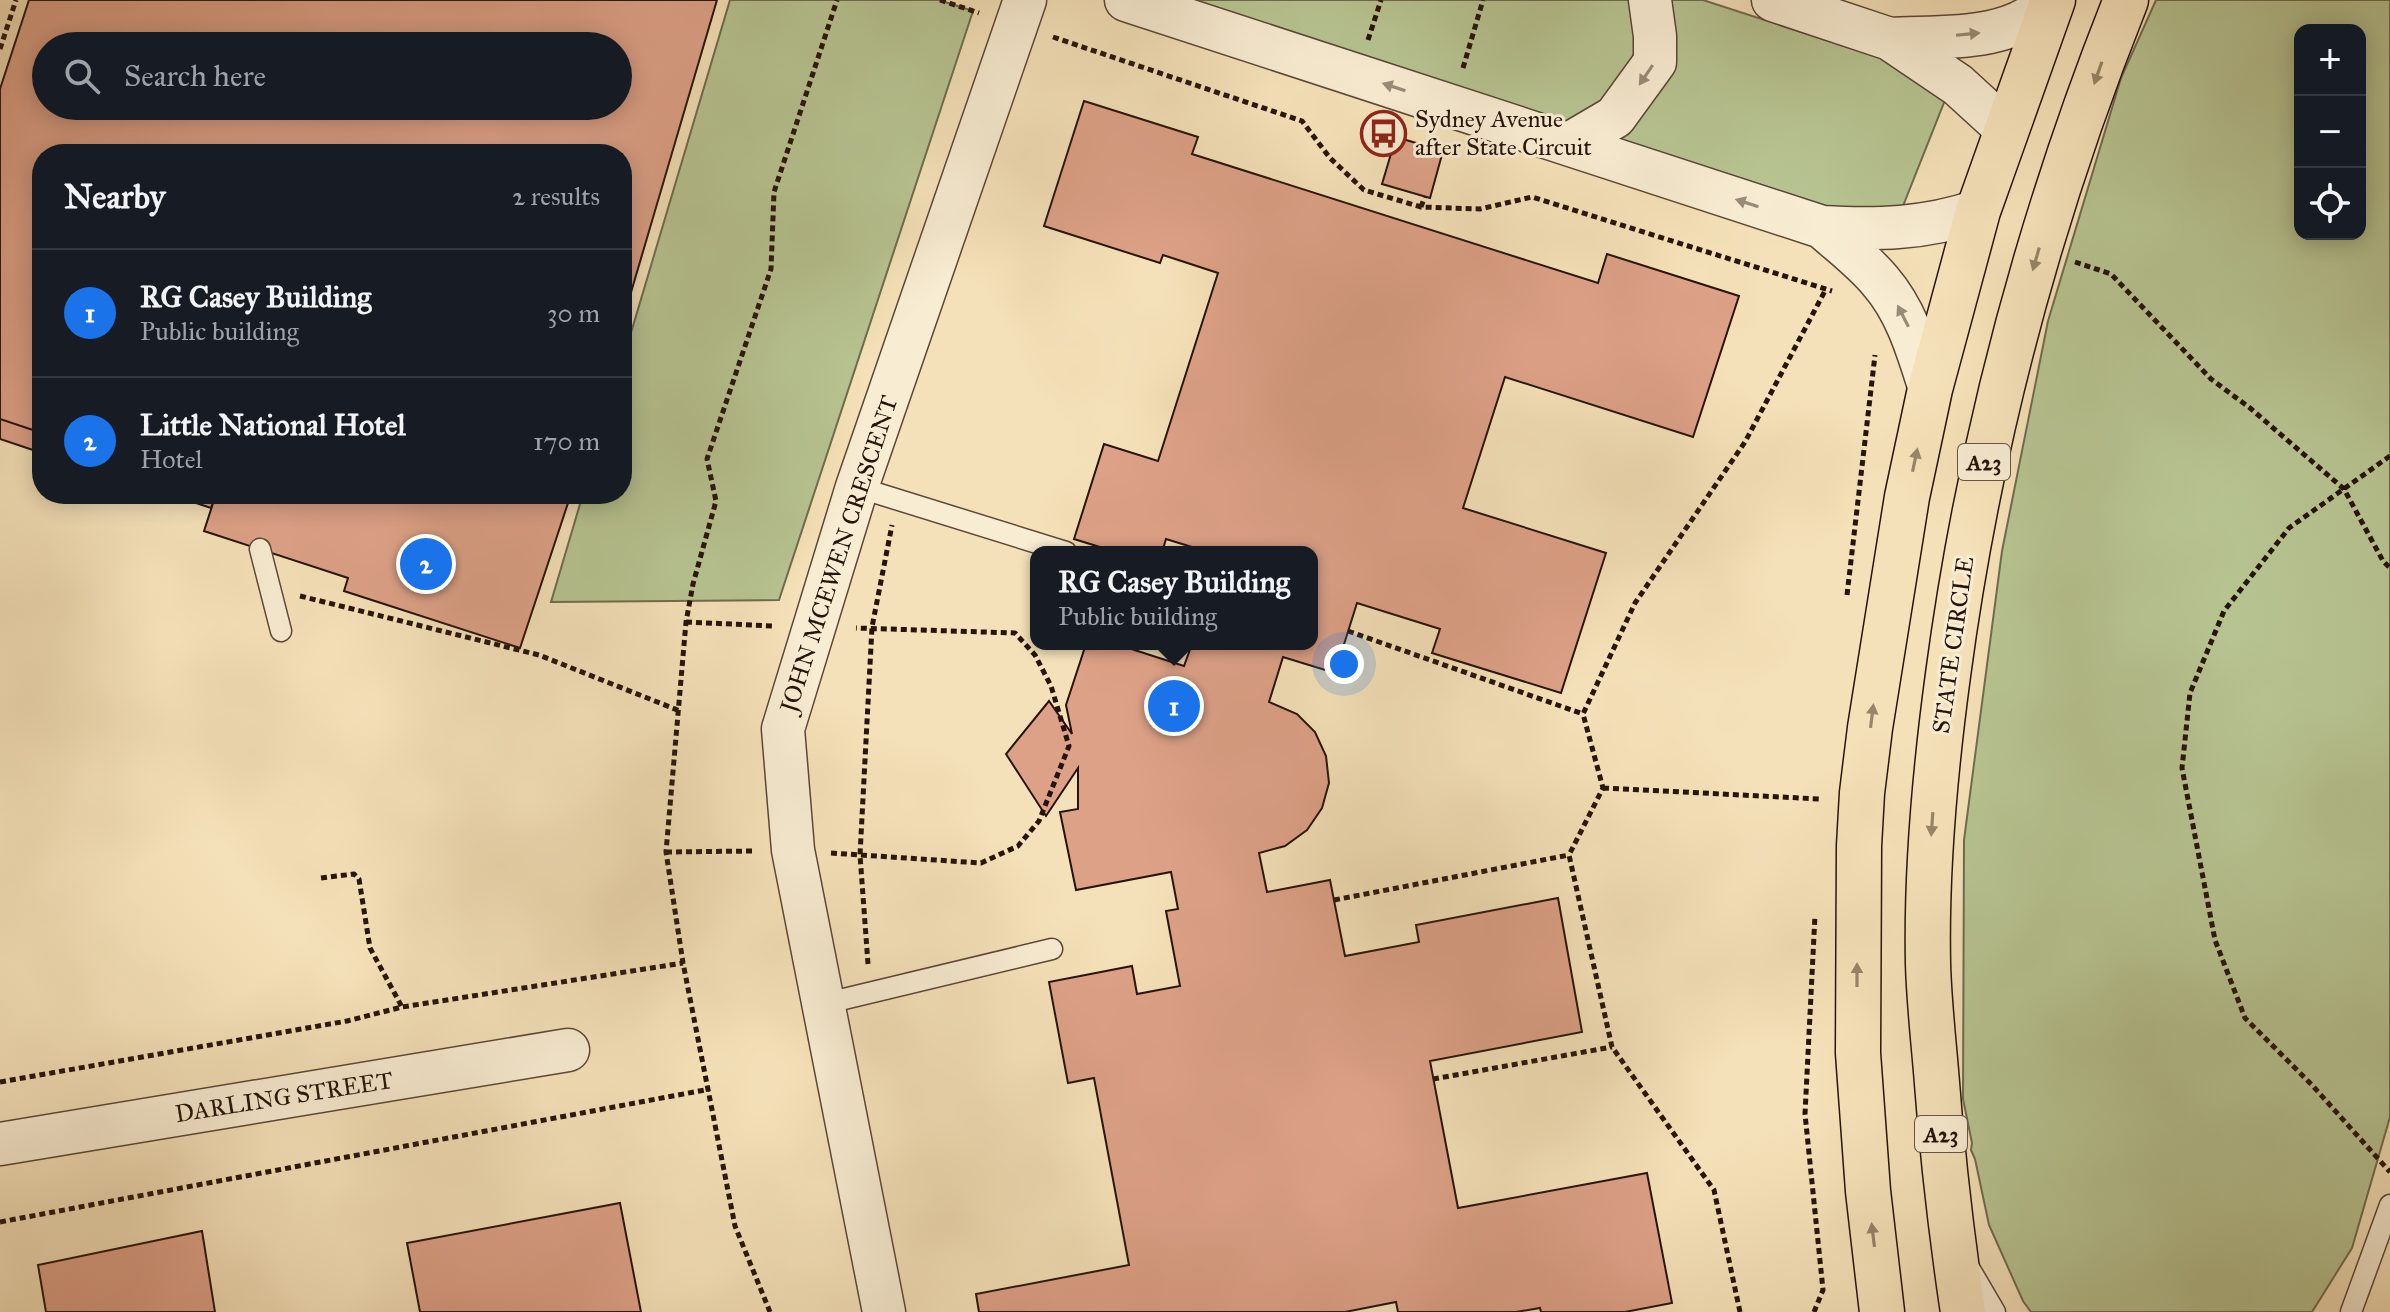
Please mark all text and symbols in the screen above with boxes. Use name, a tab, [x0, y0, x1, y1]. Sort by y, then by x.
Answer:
map controls	[2294, 24, 2366, 240]
button: +	[2294, 24, 2366, 96]
one-way arrow	[1955, 27, 1980, 40]
search box	[32, 32, 632, 120]
icon: search	[60, 54, 104, 98]
text: Search here	[124, 58, 266, 94]
one-way arrow	[2091, 61, 2104, 85]
one-way arrow	[1639, 64, 1654, 86]
one-way arrow	[1382, 80, 1406, 93]
button: −	[2294, 96, 2366, 168]
place label: Sydney Avenue after State Circuit	[1415, 104, 1592, 162]
bus stop icon: Sydney Avenue after State Circuit	[1360, 109, 1408, 157]
button: locate	[2294, 168, 2366, 240]
text: Nearby	[64, 176, 166, 217]
text: 2 results	[512, 180, 600, 212]
one-way arrow	[1735, 196, 1759, 208]
one-way arrow	[2029, 246, 2041, 271]
text: RG Casey Building	[140, 279, 371, 315]
text: 1	[85, 297, 95, 329]
text: 30 m	[547, 297, 600, 329]
one-way arrow	[1896, 305, 1909, 328]
text: Public building	[140, 315, 299, 347]
street label: JOHN MCEWEN CRESCENT	[773, 392, 904, 719]
text: Little National Hotel	[140, 407, 406, 443]
text: 2	[84, 425, 96, 457]
text: 170 m	[533, 425, 600, 457]
text: Hotel	[140, 443, 203, 475]
road number: A23	[1958, 444, 2010, 480]
one-way arrow	[1909, 447, 1922, 472]
pin: 2	[400, 534, 452, 594]
popup	[1030, 546, 1318, 650]
street label: STATE CIRCLE	[1926, 555, 1980, 735]
text: RG Casey Building	[1058, 564, 1290, 600]
text: Public building	[1058, 600, 1217, 632]
your location	[1324, 644, 1364, 684]
pin: 1	[1148, 676, 1200, 736]
one-way arrow	[1865, 703, 1878, 728]
one-way arrow	[1926, 812, 1939, 837]
one-way arrow	[1851, 962, 1863, 987]
street label: DARLING STREET	[173, 1065, 395, 1129]
road number: A23	[1915, 1116, 1967, 1152]
one-way arrow	[1866, 1222, 1879, 1247]

